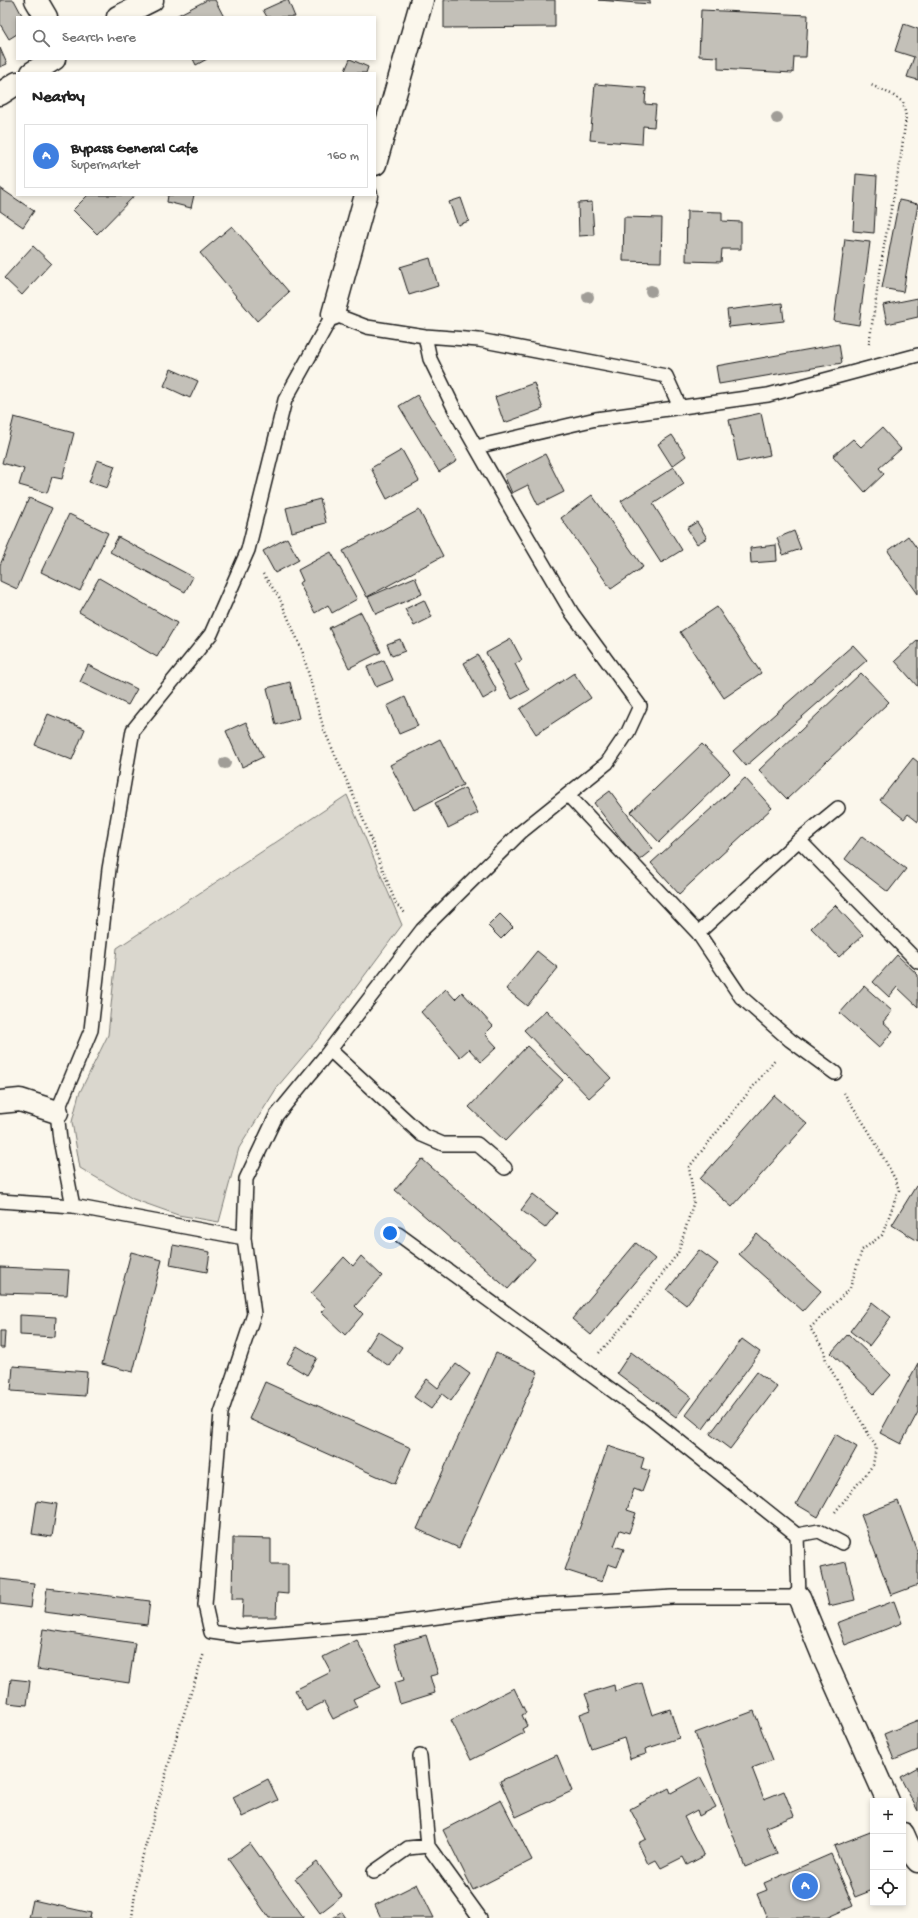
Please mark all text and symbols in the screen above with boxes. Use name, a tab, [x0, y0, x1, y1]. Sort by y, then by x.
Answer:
search box	[16, 16, 376, 60]
icon: search	[30, 27, 52, 49]
text: Search here	[62, 29, 136, 47]
text: Nearby	[32, 88, 85, 108]
text: Bypass General Cafe	[71, 140, 198, 158]
text: A	[42, 149, 50, 164]
text: 160 m	[327, 149, 359, 164]
text: Supermarket	[71, 158, 140, 173]
your location	[380, 1223, 400, 1243]
map controls	[870, 1798, 906, 1906]
button: +	[870, 1798, 906, 1834]
button: −	[870, 1834, 906, 1870]
button: locate	[870, 1870, 906, 1906]
pin: A	[792, 1871, 818, 1901]

